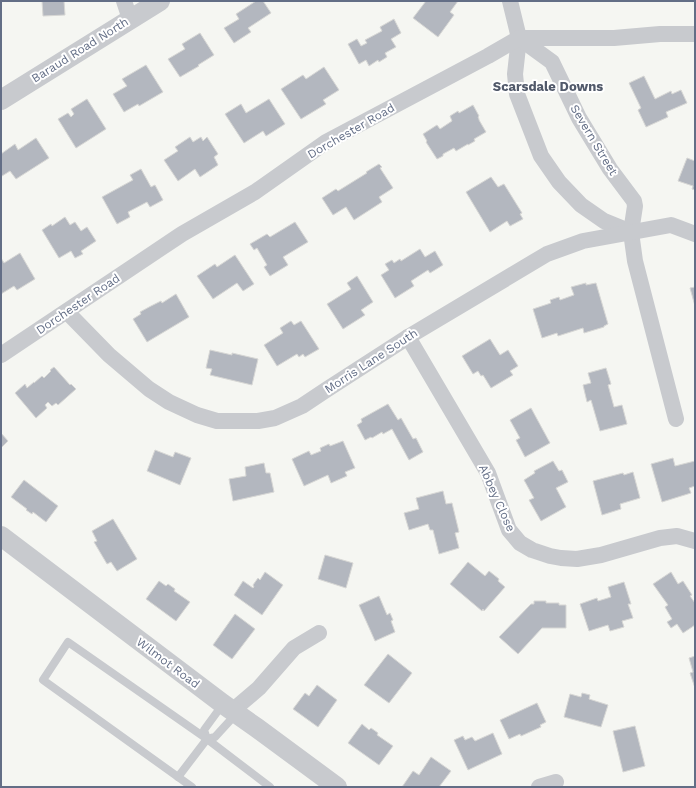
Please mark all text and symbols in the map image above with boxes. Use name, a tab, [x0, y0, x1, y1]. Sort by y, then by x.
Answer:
street label: Baraud Road North	[29, 15, 131, 85]
district label: Scarsdale Downs	[493, 79, 603, 94]
street label: Dorchester Road	[305, 100, 397, 162]
street label: Severn Street	[567, 102, 621, 178]
street label: Dorchester Road	[33, 271, 123, 337]
street label: Morris Lane South	[322, 326, 420, 396]
street label: Abbey Close	[476, 462, 518, 534]
street label: Wilmot Road	[134, 635, 202, 691]

